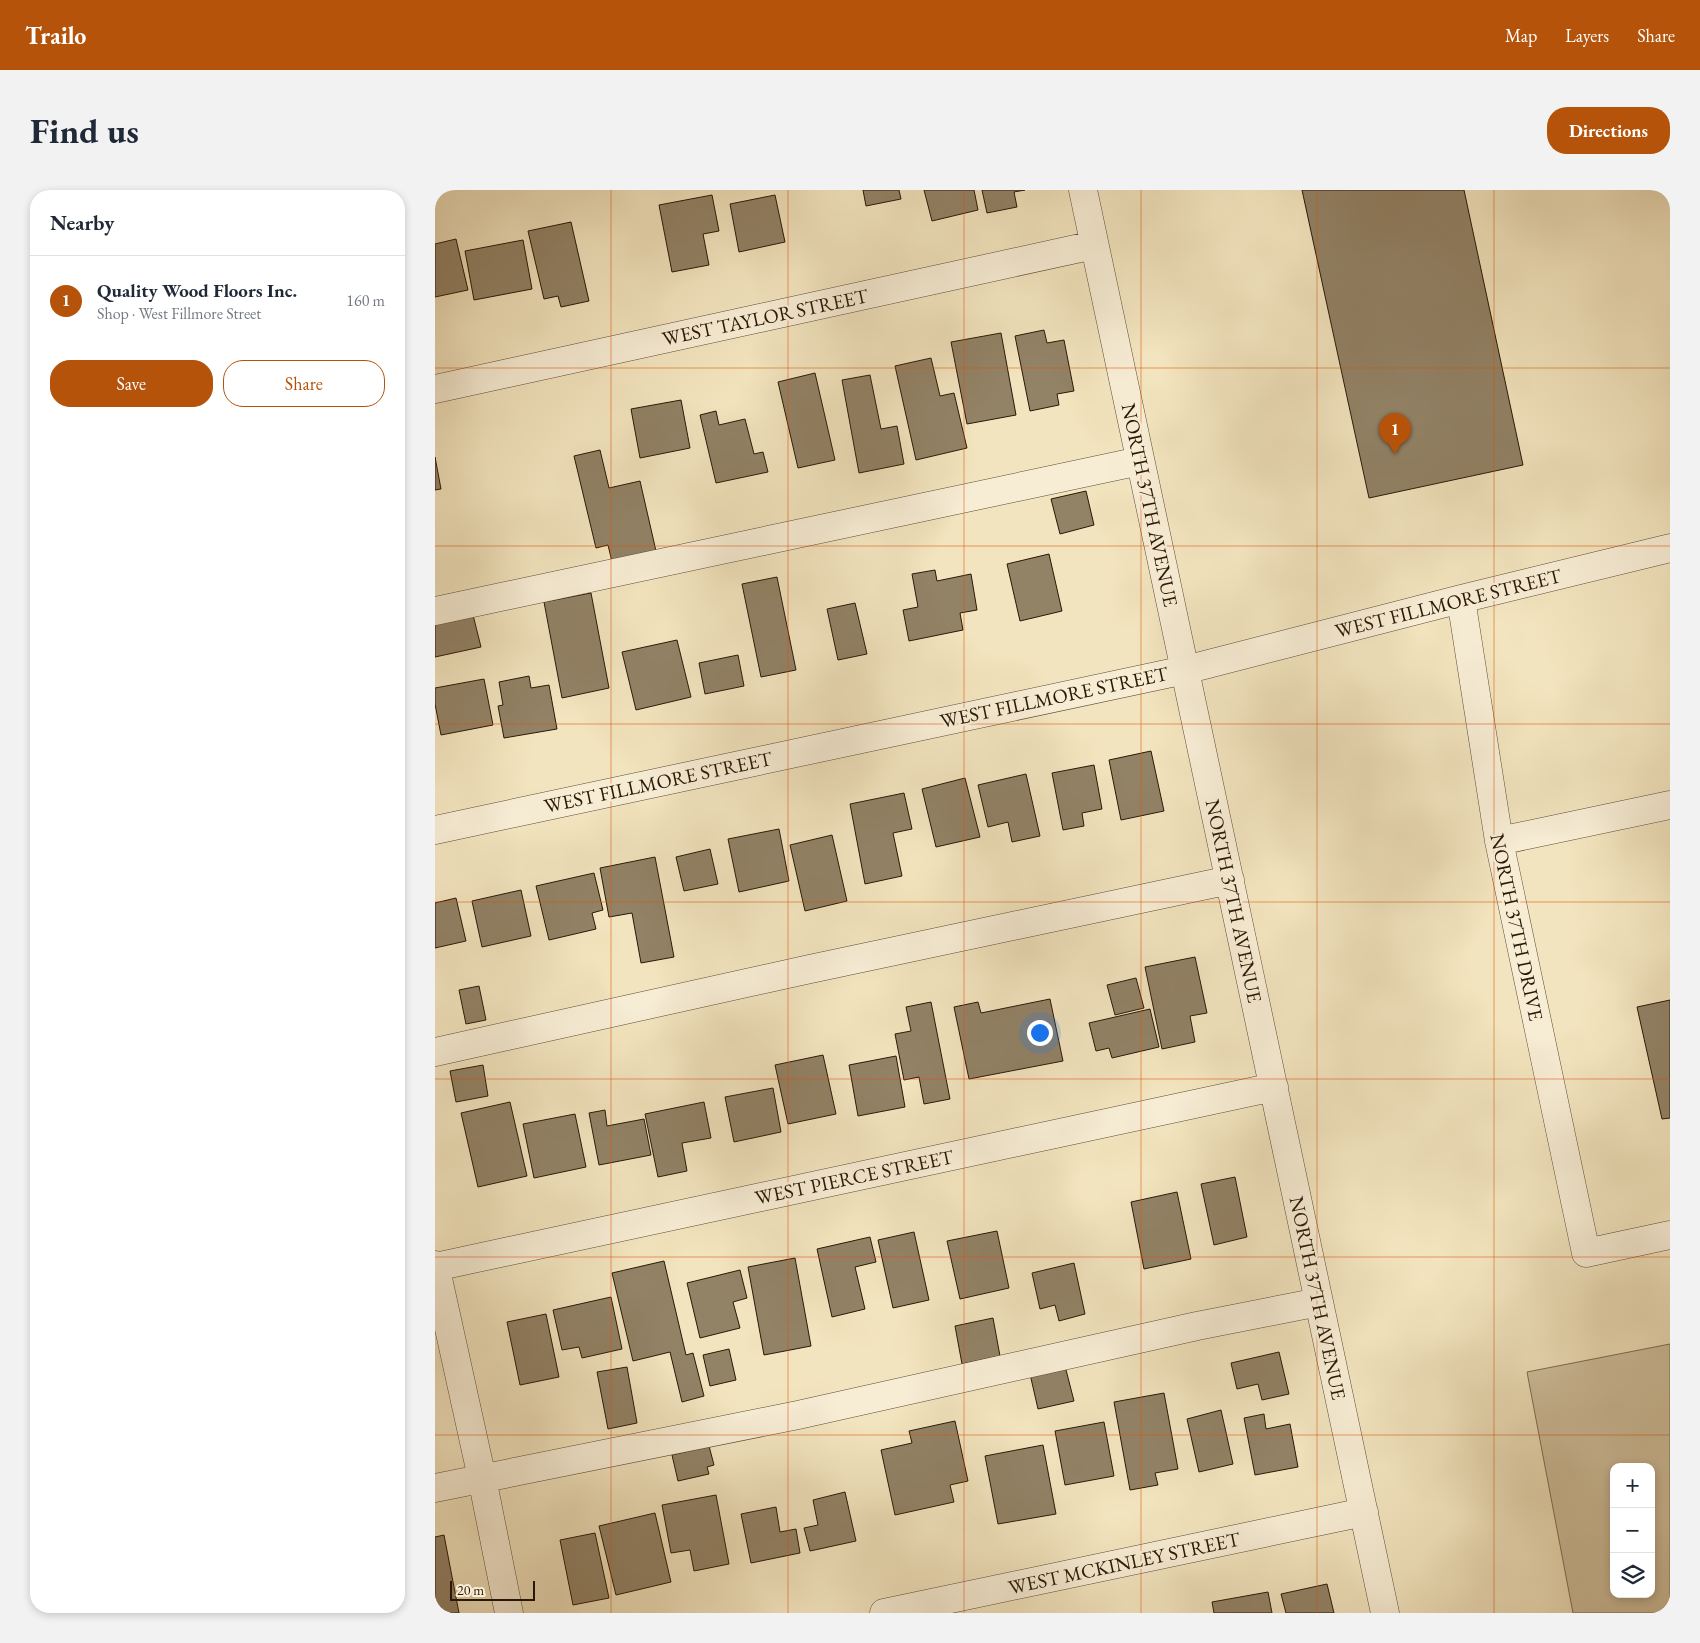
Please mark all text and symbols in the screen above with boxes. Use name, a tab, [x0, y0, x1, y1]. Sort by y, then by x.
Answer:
text: Trailo	[25, 20, 86, 51]
text: Map	[1505, 24, 1537, 47]
text: Layers	[1565, 24, 1609, 47]
text: Share	[1637, 24, 1675, 47]
button: Directions	[1547, 107, 1670, 154]
text: Find us	[30, 108, 139, 153]
text: Nearby	[50, 209, 114, 236]
text: Quality Wood Floors Inc.	[97, 278, 297, 303]
street label: WEST TAYLOR STREET	[660, 282, 871, 352]
text: 1	[62, 290, 70, 311]
text: 160 m	[346, 290, 385, 311]
text: Shop · West Fillmore Street	[97, 303, 261, 324]
button: Save	[50, 360, 213, 407]
button: Share	[223, 360, 385, 407]
street label: NORTH 37TH AVENUE	[1116, 401, 1184, 609]
pin: 1	[1379, 413, 1411, 454]
street label: WEST FILLMORE STREET	[1332, 562, 1564, 644]
street label: WEST FILLMORE STREET	[938, 660, 1171, 734]
street label: WEST FILLMORE STREET	[542, 745, 775, 819]
street label: NORTH 37TH AVENUE	[1200, 797, 1268, 1005]
street label: NORTH 37TH DRIVE	[1484, 831, 1550, 1023]
your location	[1027, 1020, 1053, 1046]
street label: WEST PIERCE STREET	[752, 1143, 956, 1211]
street label: NORTH 37TH AVENUE	[1284, 1194, 1352, 1402]
map controls	[1610, 1463, 1655, 1598]
button: +	[1610, 1463, 1655, 1508]
button: −	[1610, 1508, 1655, 1553]
street label: WEST MCKINLEY STREET	[1006, 1526, 1243, 1600]
button: layers	[1610, 1553, 1655, 1598]
scale bar	[450, 1578, 535, 1601]
text: 20 m	[457, 1581, 484, 1599]

